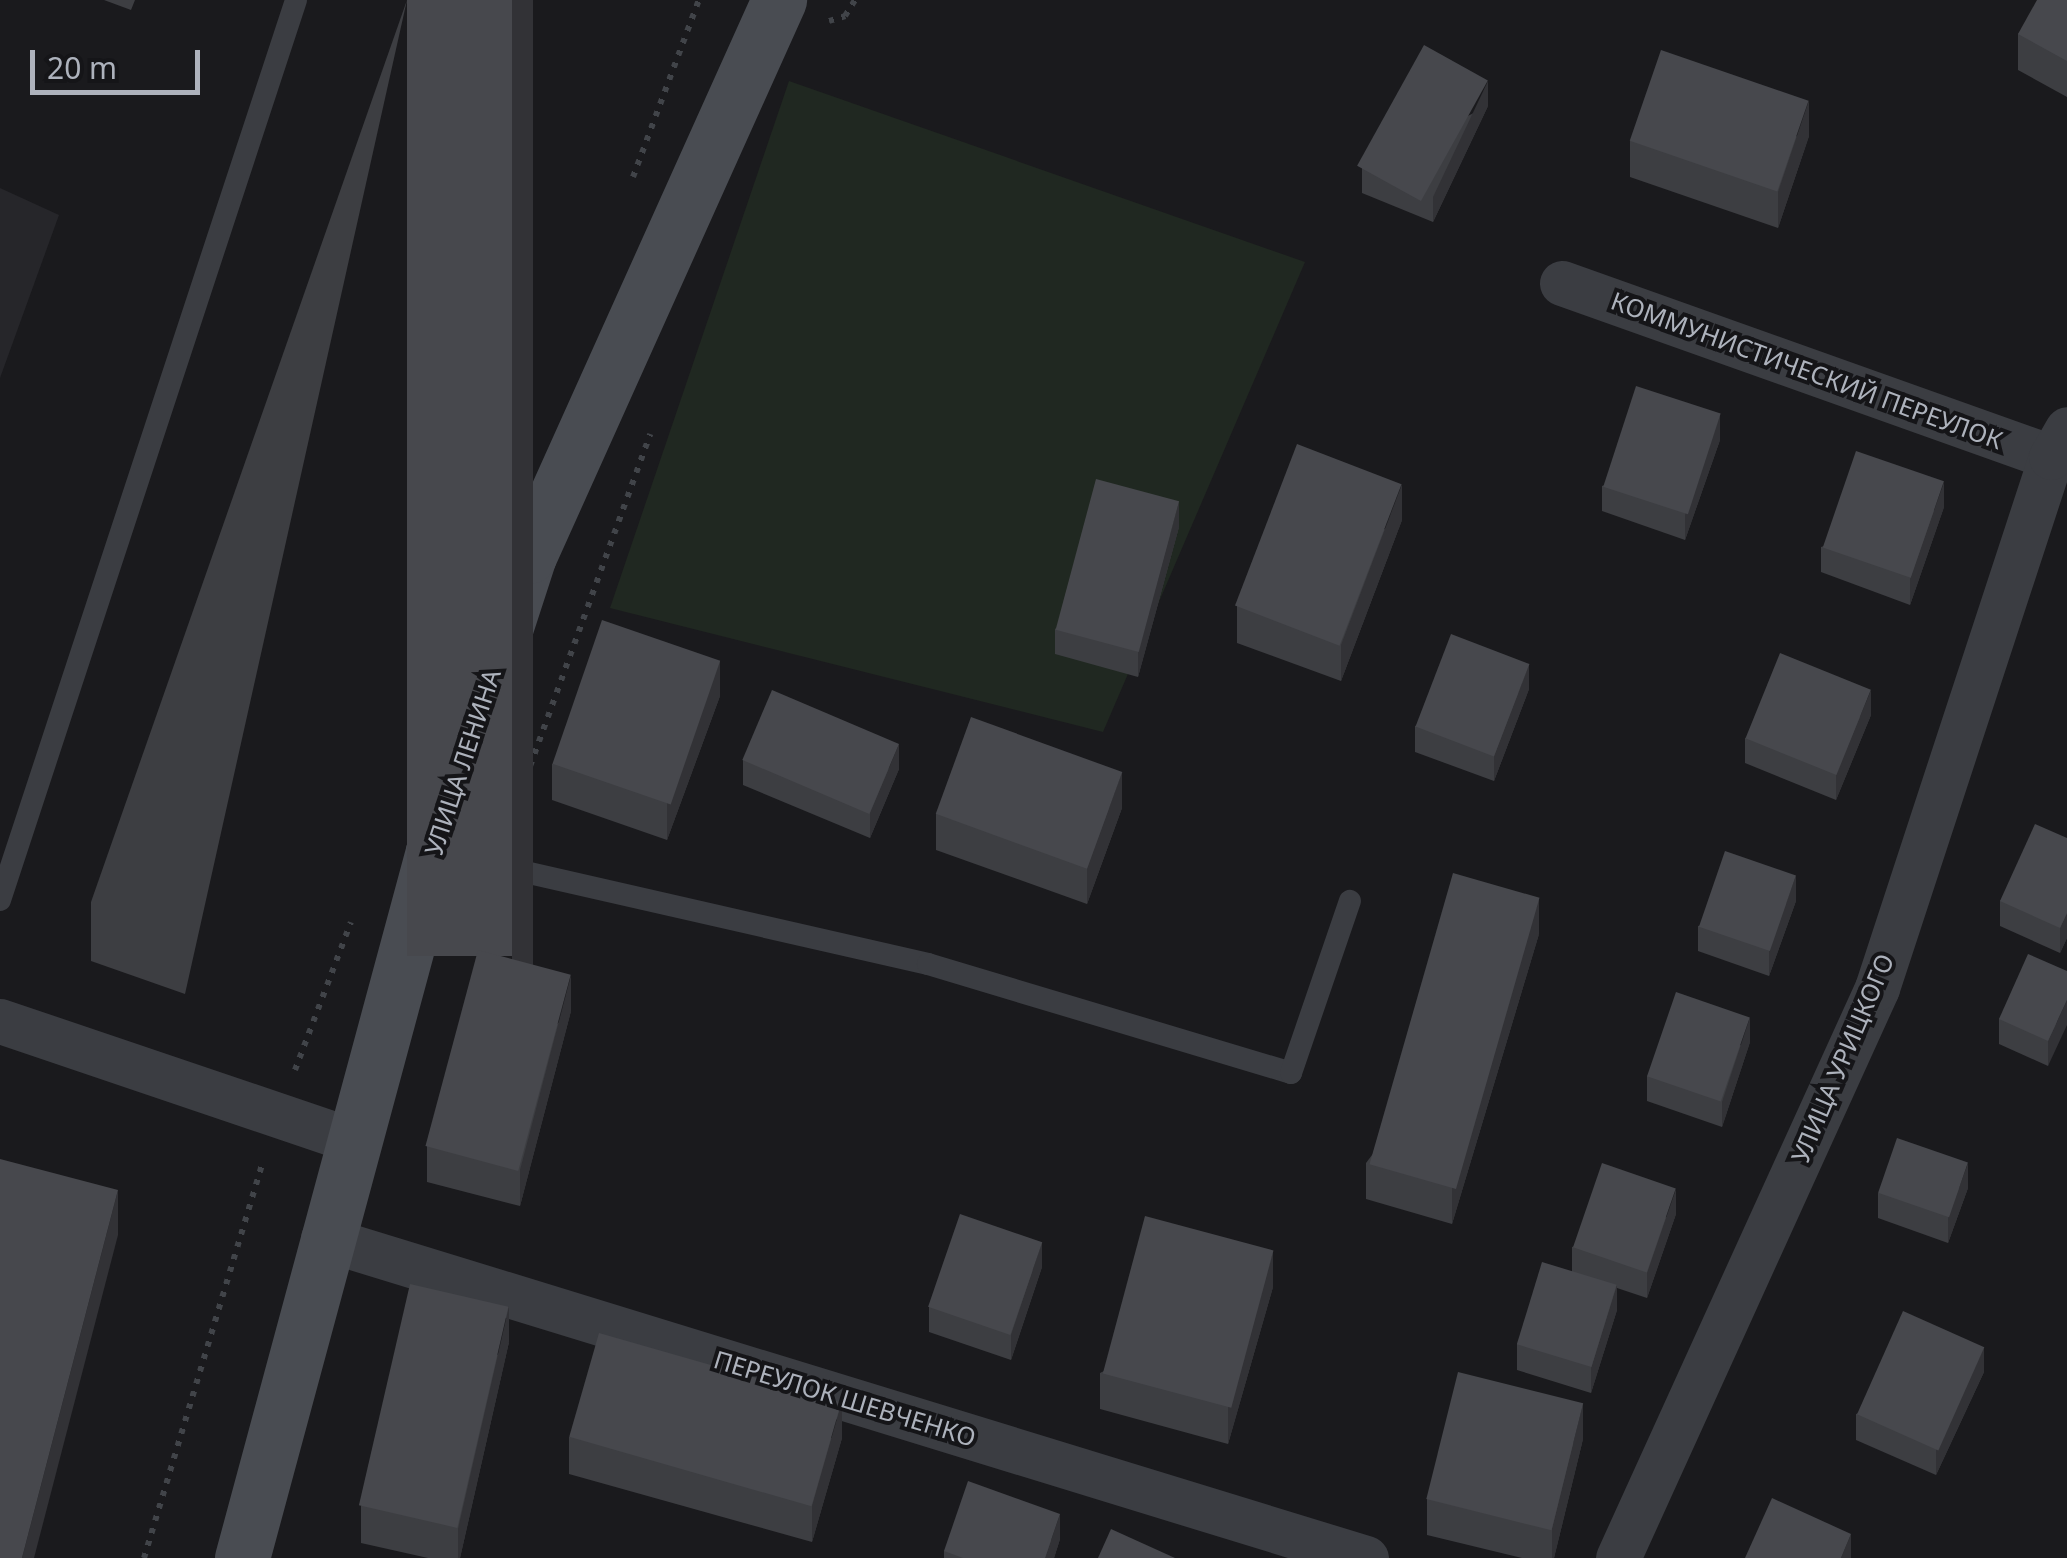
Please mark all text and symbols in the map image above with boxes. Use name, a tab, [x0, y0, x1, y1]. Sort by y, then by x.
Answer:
scale bar	[35, 30, 205, 92]
text: 20 m	[47, 47, 117, 88]
street label: КОММУНИСТИЧЕСКИЙ ПЕРЕУЛОК	[1607, 285, 2007, 455]
street label: УЛИЦА ЛЕНИНА	[418, 665, 506, 859]
street label: УЛИЦА УРИЦКОГО	[1784, 949, 1900, 1167]
street label: ПЕРЕУЛОК ШЕВЧЕНКО	[710, 1344, 980, 1452]

